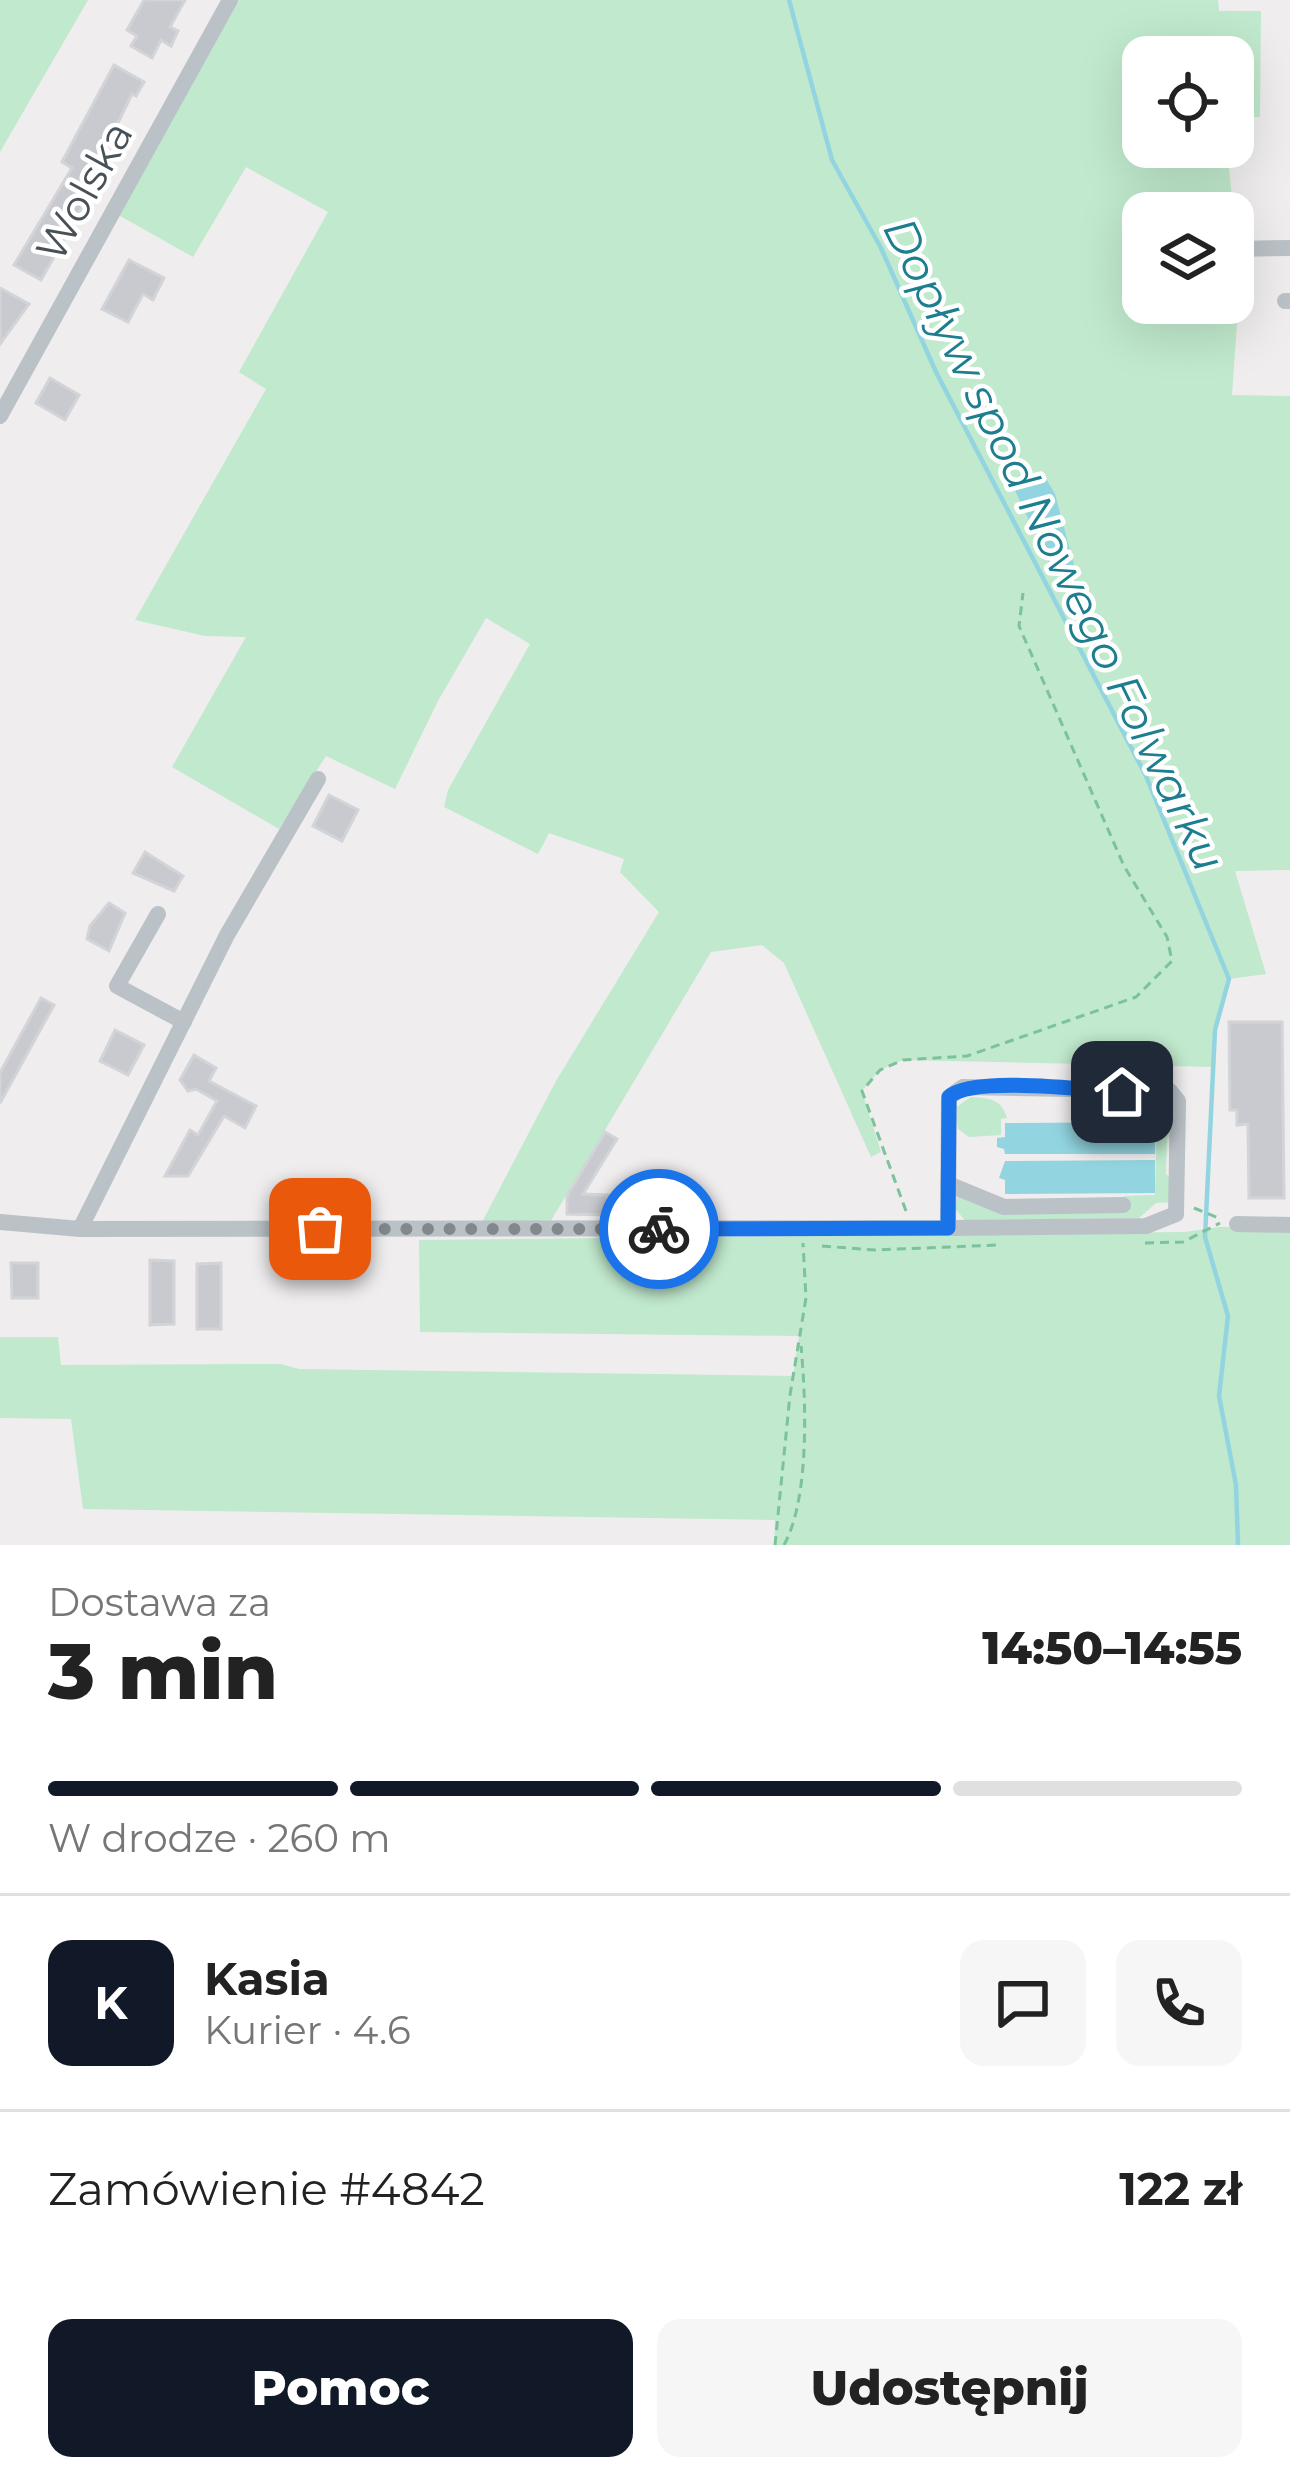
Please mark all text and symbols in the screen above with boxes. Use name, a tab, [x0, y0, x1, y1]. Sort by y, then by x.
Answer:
map controls	[1122, 36, 1254, 324]
button: locate	[1122, 36, 1254, 168]
street label: Wolska	[24, 112, 144, 270]
button: layers	[1122, 192, 1254, 324]
water label: Dopływ spod Nowego Folwarku	[872, 208, 1238, 880]
pin	[1071, 1041, 1173, 1143]
icon: home	[1089, 1059, 1155, 1125]
courier	[599, 1169, 719, 1289]
pin	[269, 1178, 371, 1280]
icon: bag	[287, 1196, 353, 1262]
icon: bike	[626, 1196, 692, 1262]
text: Dostawa za	[48, 1578, 271, 1626]
text: 14:50–14:55	[982, 1620, 1242, 1675]
text: 3 min	[48, 1623, 278, 1719]
text: W drodze · 260 m	[48, 1814, 391, 1862]
button: chat	[960, 1940, 1086, 2066]
button: phone	[1116, 1940, 1242, 2066]
text: Kasia	[204, 1951, 330, 2006]
text: K	[94, 1975, 128, 2030]
text: Kurier · 4.6	[204, 2006, 411, 2054]
text: Zamówienie #4842	[48, 2161, 485, 2216]
text: 122 zł	[1119, 2161, 1242, 2216]
button: Pomoc	[48, 2319, 633, 2457]
button: Udostępnij	[657, 2319, 1242, 2457]

